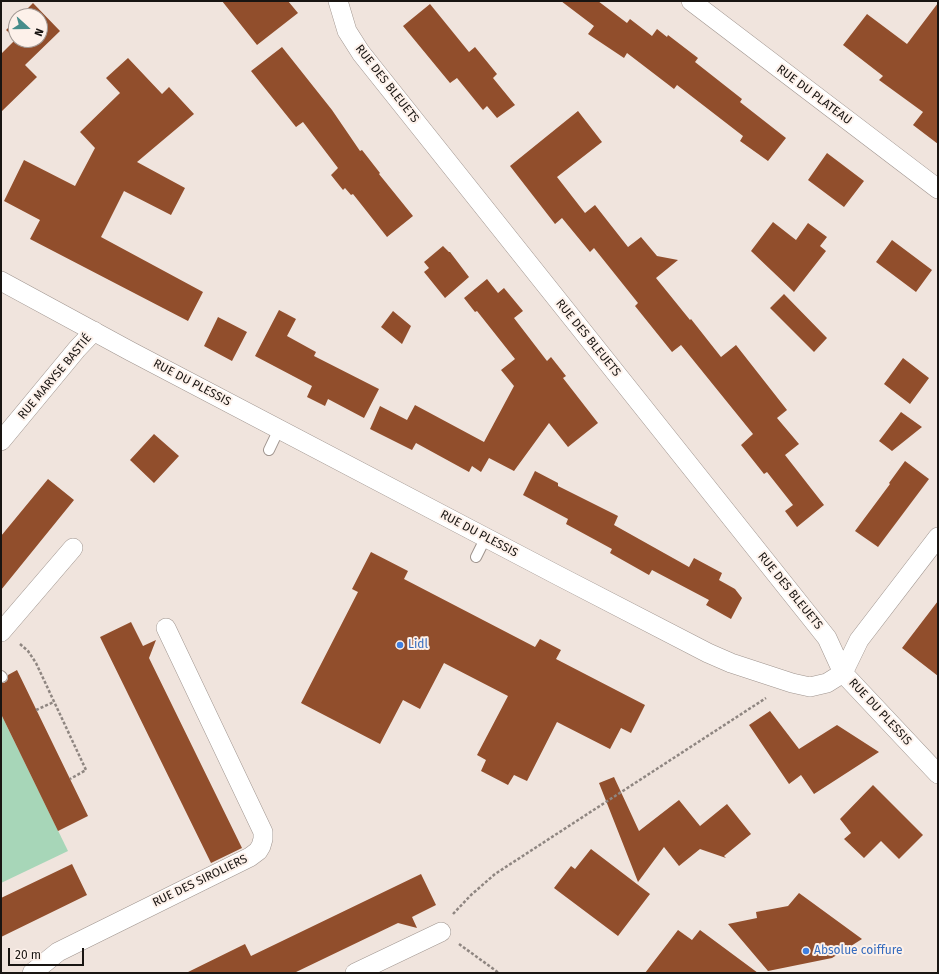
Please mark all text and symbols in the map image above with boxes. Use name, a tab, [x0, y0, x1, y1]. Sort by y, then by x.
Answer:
north arrow	[8, 8, 48, 48]
text: N	[31, 26, 46, 38]
street label: RUE DES BLEUETS	[352, 42, 422, 126]
street label: RUE DU PLATEAU	[774, 62, 854, 128]
street label: RUE DES BLEUETS	[553, 297, 623, 379]
street label: RUE MARYSE BASTIÉ	[15, 331, 95, 423]
street label: RUE DU PLESSIS	[151, 356, 233, 410]
street label: RUE DU PLESSIS	[438, 507, 520, 561]
street label: RUE DES BLEUETS	[755, 550, 825, 632]
place label: Lidl	[408, 638, 428, 652]
marker: Lidl	[395, 640, 405, 650]
street label: RUE DU PLESSIS	[845, 676, 915, 748]
street label: RUE DES SIROLIERS	[150, 852, 250, 910]
scale bar	[10, 940, 86, 966]
place label: Absolue coiffure	[814, 944, 903, 958]
marker: Absolue coiffure	[801, 946, 811, 956]
text: 20 m	[15, 948, 41, 962]

